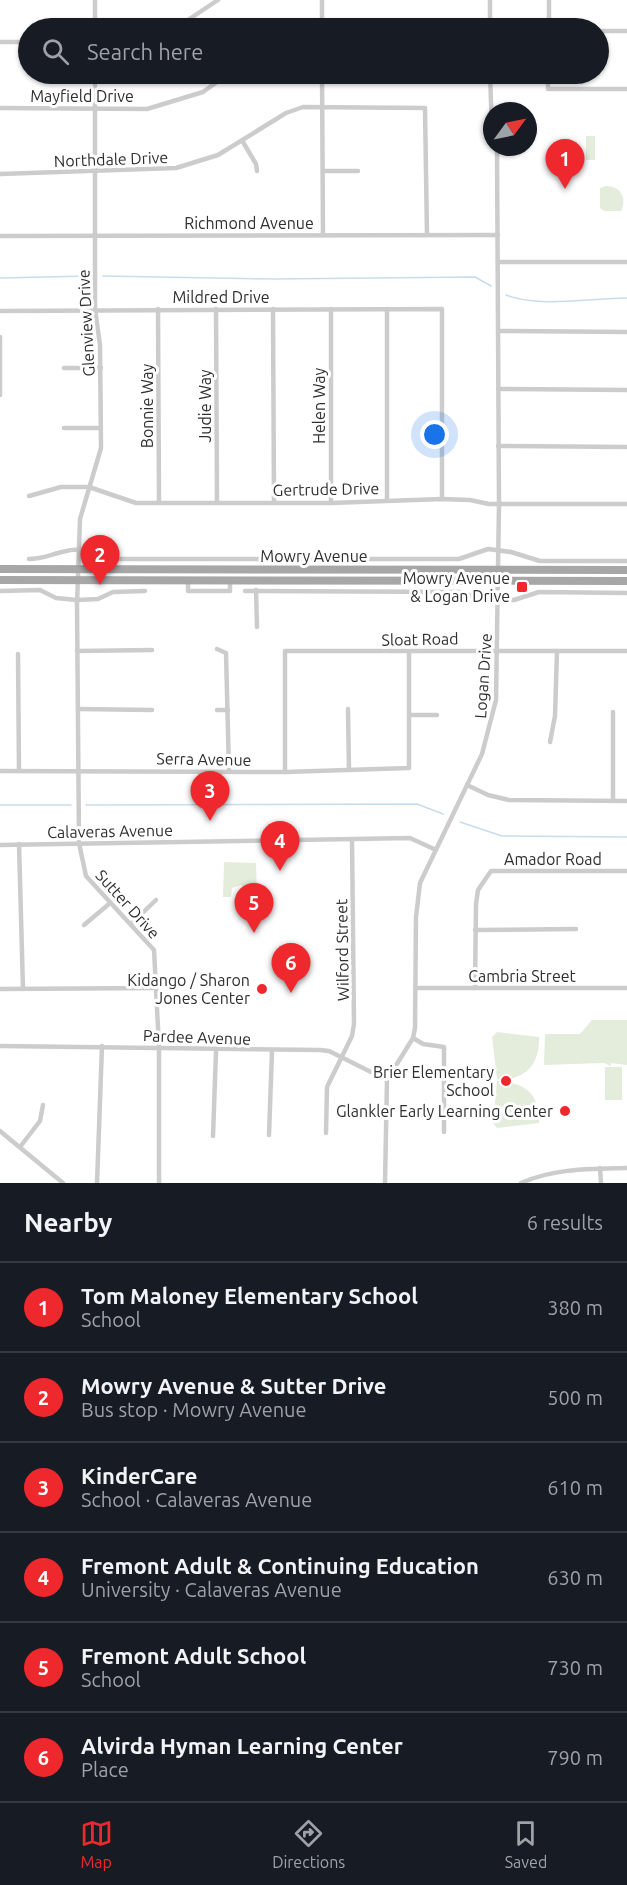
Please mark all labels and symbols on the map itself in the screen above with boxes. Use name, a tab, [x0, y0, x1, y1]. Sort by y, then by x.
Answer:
street label: Mayfield Drive	[30, 87, 134, 105]
north arrow	[483, 102, 537, 156]
pin: 1	[546, 140, 584, 189]
street label: Northdale Drive	[54, 148, 168, 170]
street label: Richmond Avenue	[184, 214, 314, 232]
street label: Glenview Drive	[74, 269, 98, 377]
street label: Mildred Drive	[172, 288, 270, 306]
street label: Bonnie Way	[138, 363, 156, 448]
street label: Helen Way	[310, 368, 328, 444]
street label: Judie Way	[196, 369, 214, 443]
your location	[420, 420, 449, 449]
street label: Gertrude Drive	[273, 479, 379, 499]
pin: 2	[80, 536, 120, 585]
street label: Mowry Avenue	[260, 547, 368, 565]
place label: Mowry Avenue & Logan Drive	[403, 569, 510, 605]
marker: Mowry Avenue & Logan Drive	[515, 580, 529, 594]
street label: Sloat Road	[381, 629, 459, 649]
street label: Logan Drive	[471, 633, 495, 719]
street label: Serra Avenue	[156, 749, 252, 769]
pin: 3	[190, 772, 230, 821]
street label: Calaveras Avenue	[47, 821, 173, 841]
pin: 4	[260, 822, 300, 871]
street label: Amador Road	[504, 850, 602, 868]
street label: Sutter Drive	[92, 866, 164, 942]
pin: 5	[234, 884, 274, 933]
street label: Wilford Street	[332, 898, 352, 1001]
pin: 6	[272, 944, 310, 993]
street label: Cambria Street	[468, 967, 577, 985]
place label: Kidango / Sharon Jones Center	[127, 971, 250, 1007]
marker: Kidango / Sharon Jones Center	[255, 982, 269, 996]
street label: Pardee Avenue	[143, 1026, 251, 1048]
place label: Brier Elementary School	[373, 1063, 494, 1099]
marker: Brier Elementary School	[499, 1074, 513, 1088]
place label: Glankler Early Learning Center	[336, 1102, 553, 1120]
marker: Glankler Early Learning Center	[558, 1104, 572, 1118]

